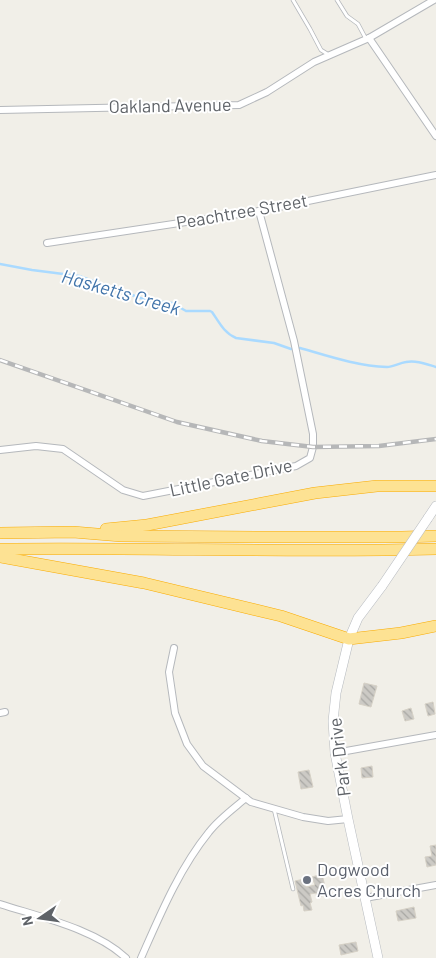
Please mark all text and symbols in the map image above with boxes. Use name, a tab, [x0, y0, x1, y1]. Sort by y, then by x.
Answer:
street label: Oakland Avenue	[108, 93, 232, 117]
street label: Peachtree Street	[174, 189, 309, 233]
water label: Hasketts Creek	[59, 264, 184, 320]
street label: Little Gate Drive	[167, 453, 294, 501]
street label: Park Drive	[323, 717, 355, 798]
place label: Dogwood Acres Church	[317, 858, 421, 901]
marker: Dogwood Acres Church	[301, 874, 313, 886]
north arrow	[15, 893, 65, 943]
text: N	[18, 915, 36, 927]

